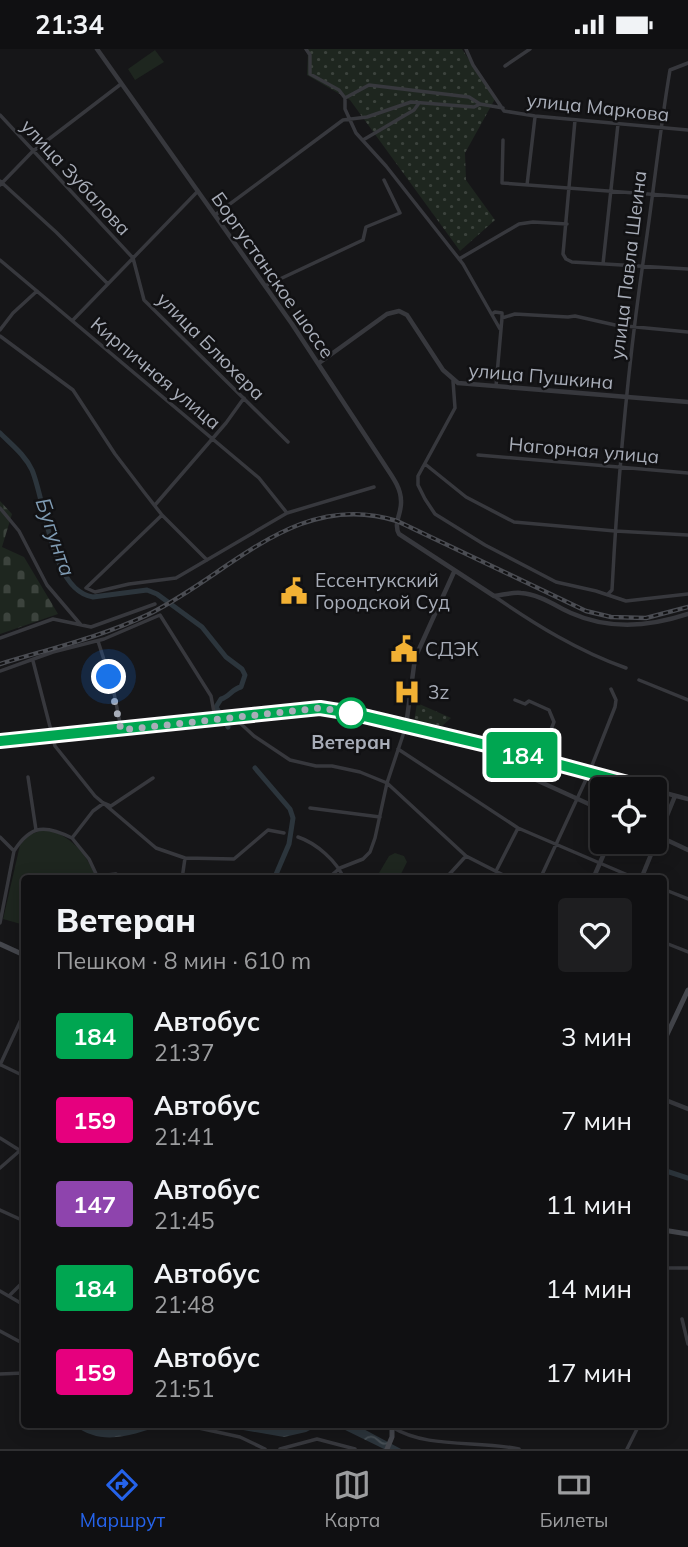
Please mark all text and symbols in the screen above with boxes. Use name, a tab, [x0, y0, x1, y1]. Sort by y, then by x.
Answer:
text: 21:34	[35, 8, 104, 41]
street label: улица Маркова	[526, 88, 670, 126]
street label: улица Зубалова	[16, 114, 136, 240]
street label: улица Павла Шеина	[605, 169, 651, 361]
street label: Боргустанское шоссе	[206, 187, 340, 363]
street label: улица Блюхера	[152, 287, 270, 405]
street label: Кирпичная улица	[86, 312, 226, 434]
street label: улица Пушкина	[468, 358, 614, 394]
street label: Нагорная улица	[508, 431, 660, 469]
water label: Бугунта	[30, 494, 82, 579]
place label: Ессентукский Городской Суд	[315, 568, 450, 614]
public building icon: Ессентукский Городской Суд	[279, 576, 309, 606]
public building icon: СДЭК	[389, 634, 419, 664]
place label: СДЭК	[425, 637, 479, 661]
your location	[91, 659, 126, 694]
hospital icon: 3z	[392, 677, 422, 707]
place label: 3z	[428, 680, 449, 704]
marker: Ветеран	[336, 698, 366, 728]
place label: Ветеран	[311, 730, 391, 754]
line badge: 184	[482, 732, 562, 778]
text: 184	[500, 740, 544, 770]
map controls	[590, 777, 667, 854]
button: locate	[590, 777, 667, 854]
button: heart	[558, 898, 632, 972]
text: Ветеран	[56, 899, 196, 940]
text: Пешком · 8 мин · 610 m	[56, 946, 311, 975]
text: Автобус	[154, 1005, 260, 1038]
text: 3 мин	[561, 1020, 632, 1053]
text: 184	[73, 1021, 116, 1051]
text: 21:37	[154, 1038, 214, 1067]
text: Автобус	[154, 1089, 260, 1122]
text: 7 мин	[561, 1104, 632, 1137]
text: 159	[73, 1105, 116, 1135]
text: 21:41	[154, 1122, 214, 1151]
text: Автобус	[154, 1173, 260, 1206]
text: 11 мин	[545, 1188, 632, 1221]
text: 147	[73, 1189, 116, 1219]
text: 21:45	[154, 1206, 214, 1235]
text: Автобус	[154, 1257, 260, 1290]
text: 14 мин	[545, 1272, 632, 1305]
text: 184	[73, 1273, 116, 1303]
text: 21:48	[154, 1290, 214, 1319]
text: Автобус	[154, 1341, 260, 1374]
text: 17 мин	[545, 1356, 632, 1389]
text: 159	[73, 1357, 116, 1387]
text: 21:51	[154, 1374, 214, 1403]
tab: Маршрут	[80, 1466, 165, 1532]
tab: Карта	[324, 1466, 380, 1532]
tab: Билеты	[540, 1466, 608, 1532]

